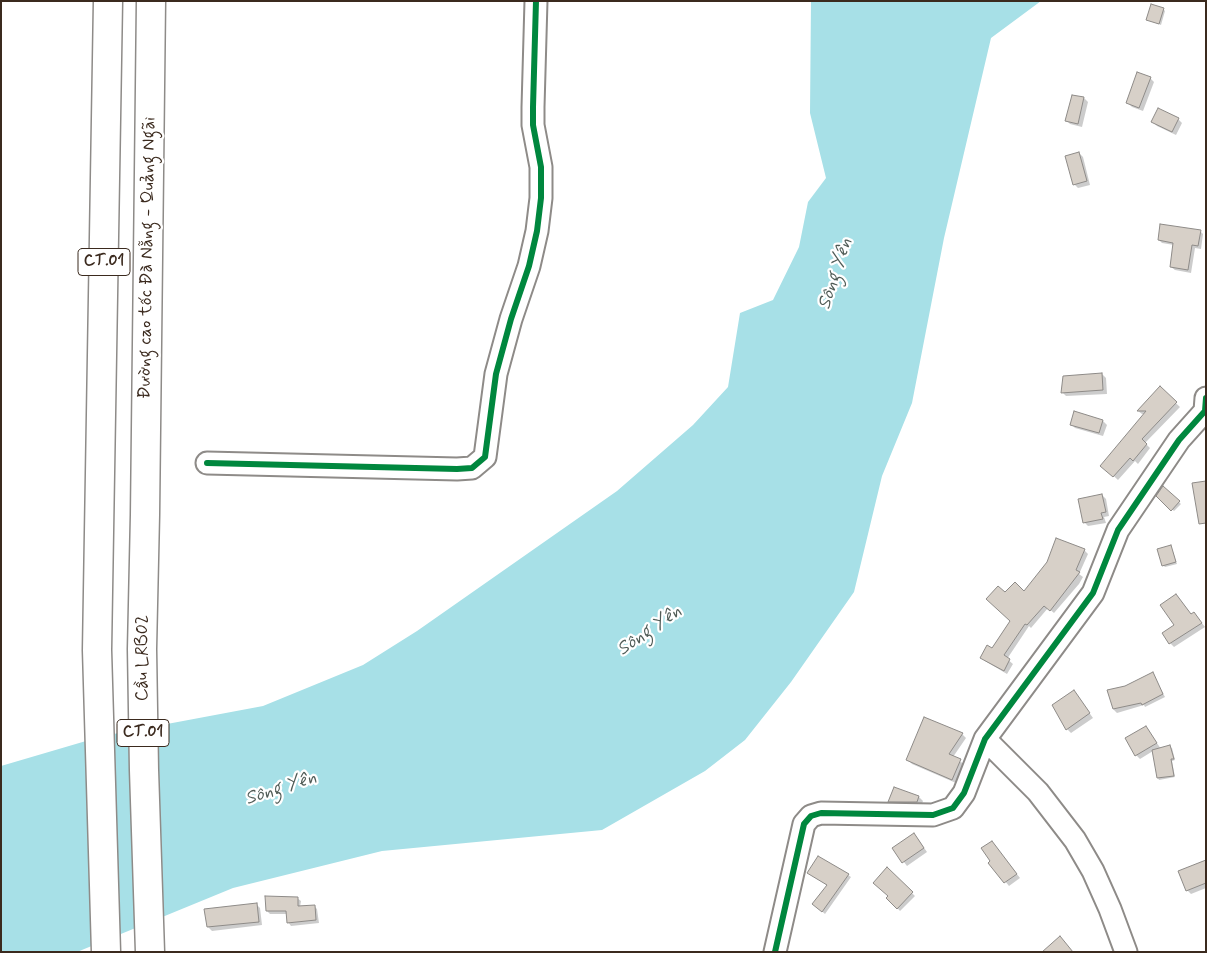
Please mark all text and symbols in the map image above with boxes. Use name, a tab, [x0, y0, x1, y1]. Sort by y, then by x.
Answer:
street label: Đường cao tốc Đà Nẵng - Quảng Ngãi	[135, 117, 161, 399]
water label: Sông Yên	[814, 235, 858, 313]
road number: CT.01	[78, 248, 130, 276]
water label: Sông Yên	[613, 601, 687, 661]
street label: Cầu LRB02	[132, 615, 154, 701]
road number: CT.01	[117, 720, 169, 746]
water label: Sông Yên	[242, 767, 320, 811]

